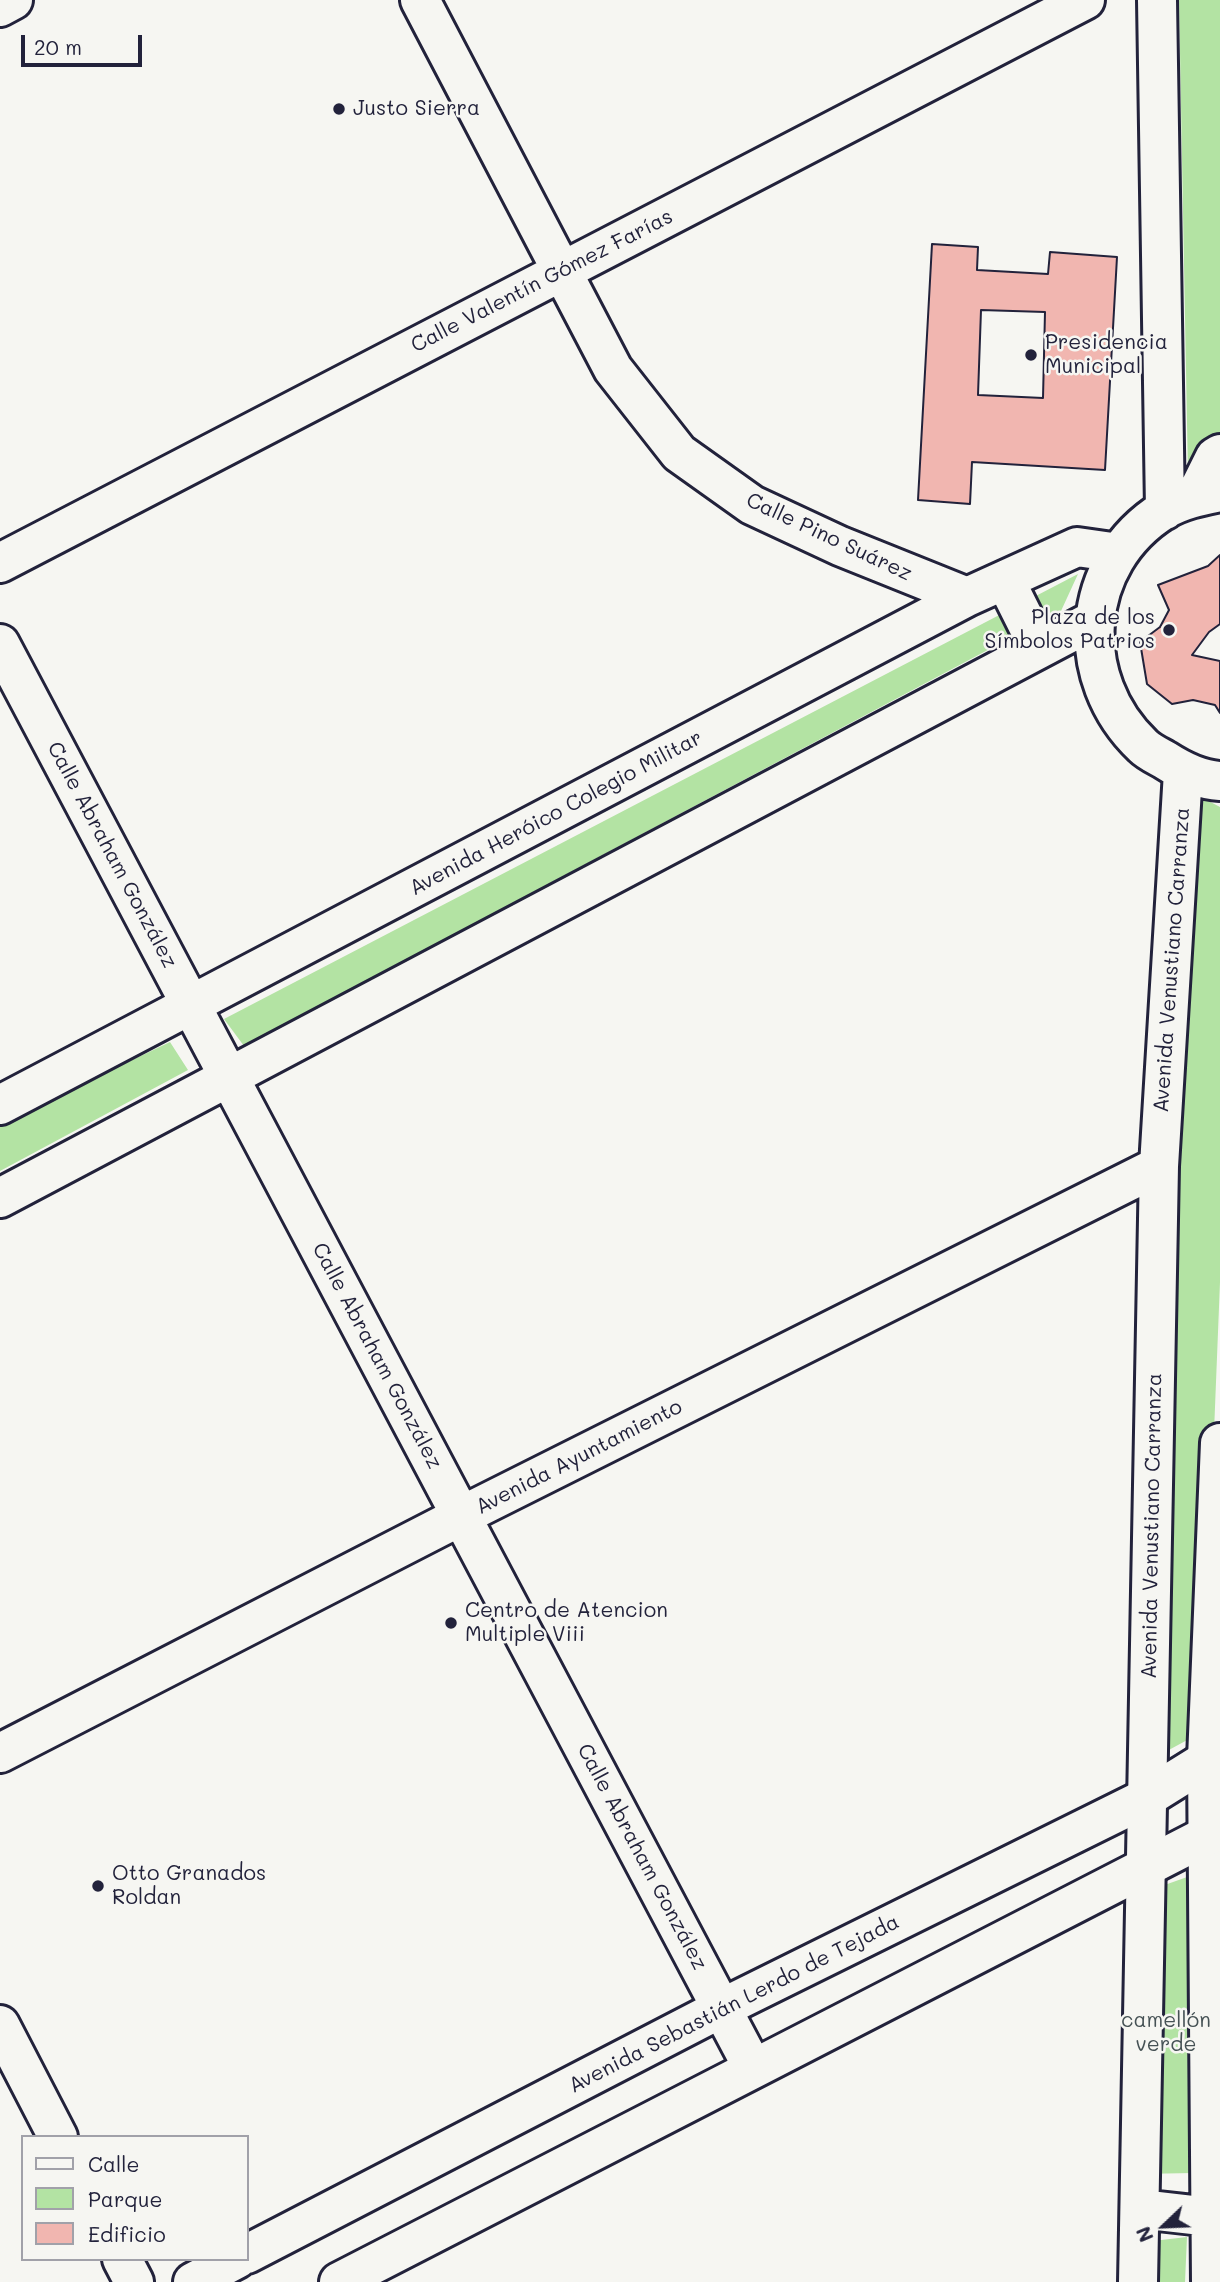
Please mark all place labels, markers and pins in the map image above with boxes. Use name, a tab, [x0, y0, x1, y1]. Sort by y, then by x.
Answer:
place label: Justo Sierra	[353, 96, 480, 122]
marker: Justo Sierra	[331, 101, 347, 117]
place label: Presidencia Municipal	[1045, 330, 1168, 380]
marker: Presidencia Municipal	[1023, 347, 1039, 363]
place label: Plaza de los Símbolos Patrios	[985, 605, 1155, 655]
marker: Plaza de los Símbolos Patrios	[1161, 622, 1177, 638]
place label: Centro de Atencion Multiple Viii	[465, 1598, 668, 1648]
marker: Centro de Atencion Multiple Viii	[443, 1615, 459, 1631]
place label: Otto Granados Roldan	[112, 1861, 266, 1911]
marker: Otto Granados Roldan	[90, 1878, 106, 1894]

